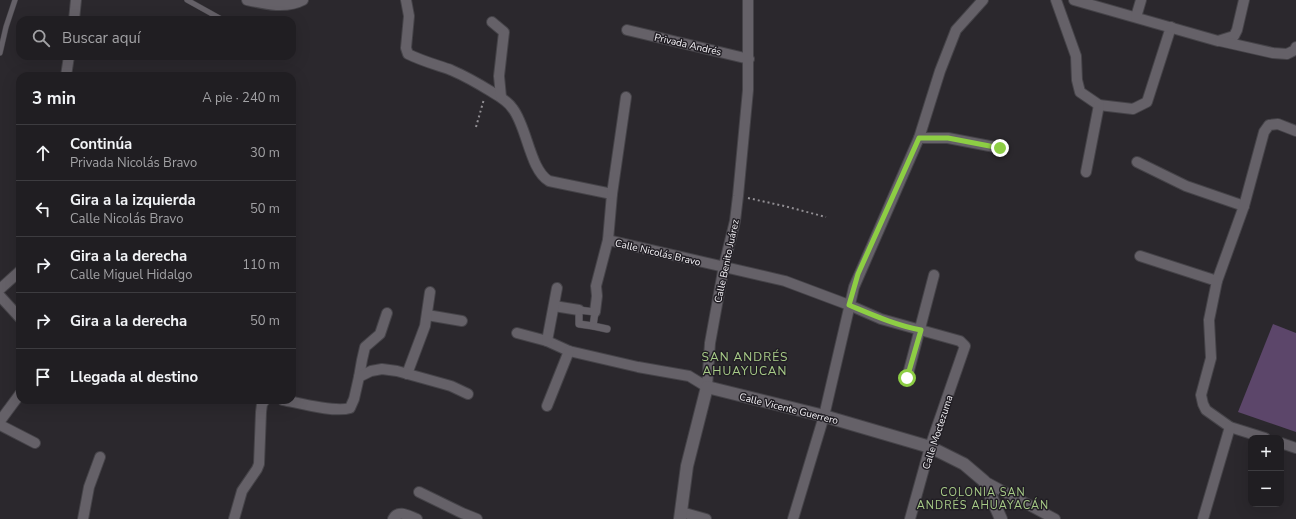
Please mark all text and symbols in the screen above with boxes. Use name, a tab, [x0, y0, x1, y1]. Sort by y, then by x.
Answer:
search box	[16, 16, 296, 60]
icon: search	[30, 27, 52, 49]
text: Buscar aquí	[62, 28, 140, 48]
street label: Privada Andrés	[653, 30, 723, 60]
text: 3 min	[32, 87, 76, 110]
text: A pie · 240 m	[202, 89, 280, 107]
text: Continúa	[70, 134, 132, 154]
route end	[991, 139, 1009, 157]
icon: ahead	[32, 142, 54, 164]
text: 30 m	[250, 144, 280, 162]
text: Privada Nicolás Bravo	[70, 154, 197, 172]
text: Gira a la izquierda	[70, 190, 196, 210]
icon: left	[32, 198, 54, 220]
text: 50 m	[250, 200, 280, 218]
text: Calle Nicolás Bravo	[70, 210, 183, 228]
street label: Calle Benito Juárez	[711, 218, 743, 304]
street label: Calle Nicolás Bravo	[614, 236, 702, 270]
text: Gira a la derecha	[70, 246, 187, 266]
icon: right	[32, 254, 54, 276]
text: 110 m	[242, 256, 280, 274]
text: Calle Miguel Hidalgo	[70, 266, 192, 284]
icon: right	[32, 310, 54, 332]
text: Gira a la derecha	[70, 311, 187, 331]
text: 50 m	[250, 312, 280, 330]
district label: SAN ANDRÉS AHUAYUCAN	[702, 349, 788, 379]
icon: arrive	[32, 366, 54, 388]
text: Llegada al destino	[70, 367, 198, 387]
route start	[898, 369, 916, 387]
street label: Calle Vicente Guerrero	[738, 390, 840, 428]
street label: Calle Moctezuma	[919, 393, 957, 471]
map controls	[1248, 435, 1284, 507]
button: +	[1248, 435, 1284, 471]
button: −	[1248, 471, 1284, 507]
district label: COLONIA SAN ANDRÉS AHUAYACÁN	[917, 485, 1049, 513]

